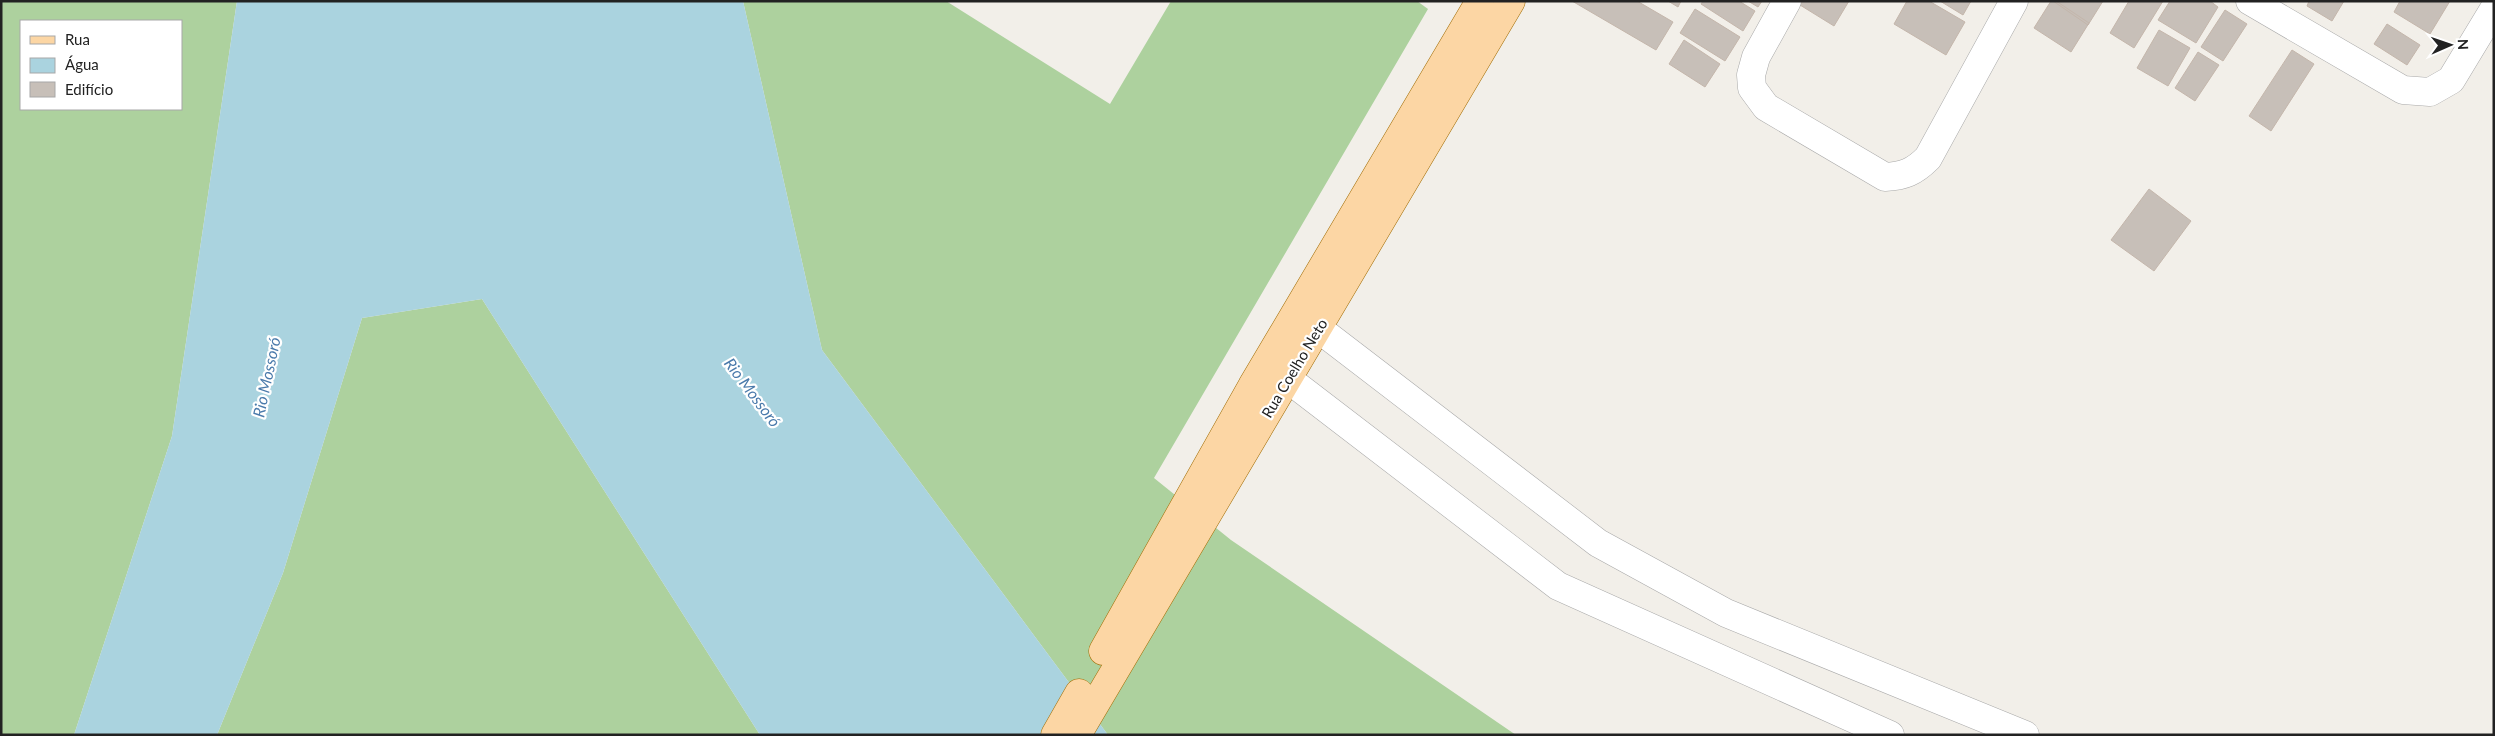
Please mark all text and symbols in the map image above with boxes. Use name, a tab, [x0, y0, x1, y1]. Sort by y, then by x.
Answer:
legend	[20, 20, 182, 110]
north arrow	[2425, 20, 2475, 70]
text: Rua	[65, 30, 90, 48]
text: N	[2455, 39, 2472, 50]
text: Água	[65, 55, 99, 73]
text: Edifício	[65, 80, 113, 98]
street label: Rua Coelho Neto	[1257, 315, 1331, 421]
water label: Rio Mossoró	[248, 335, 284, 419]
water label: Rio Mossoró	[721, 354, 785, 430]

